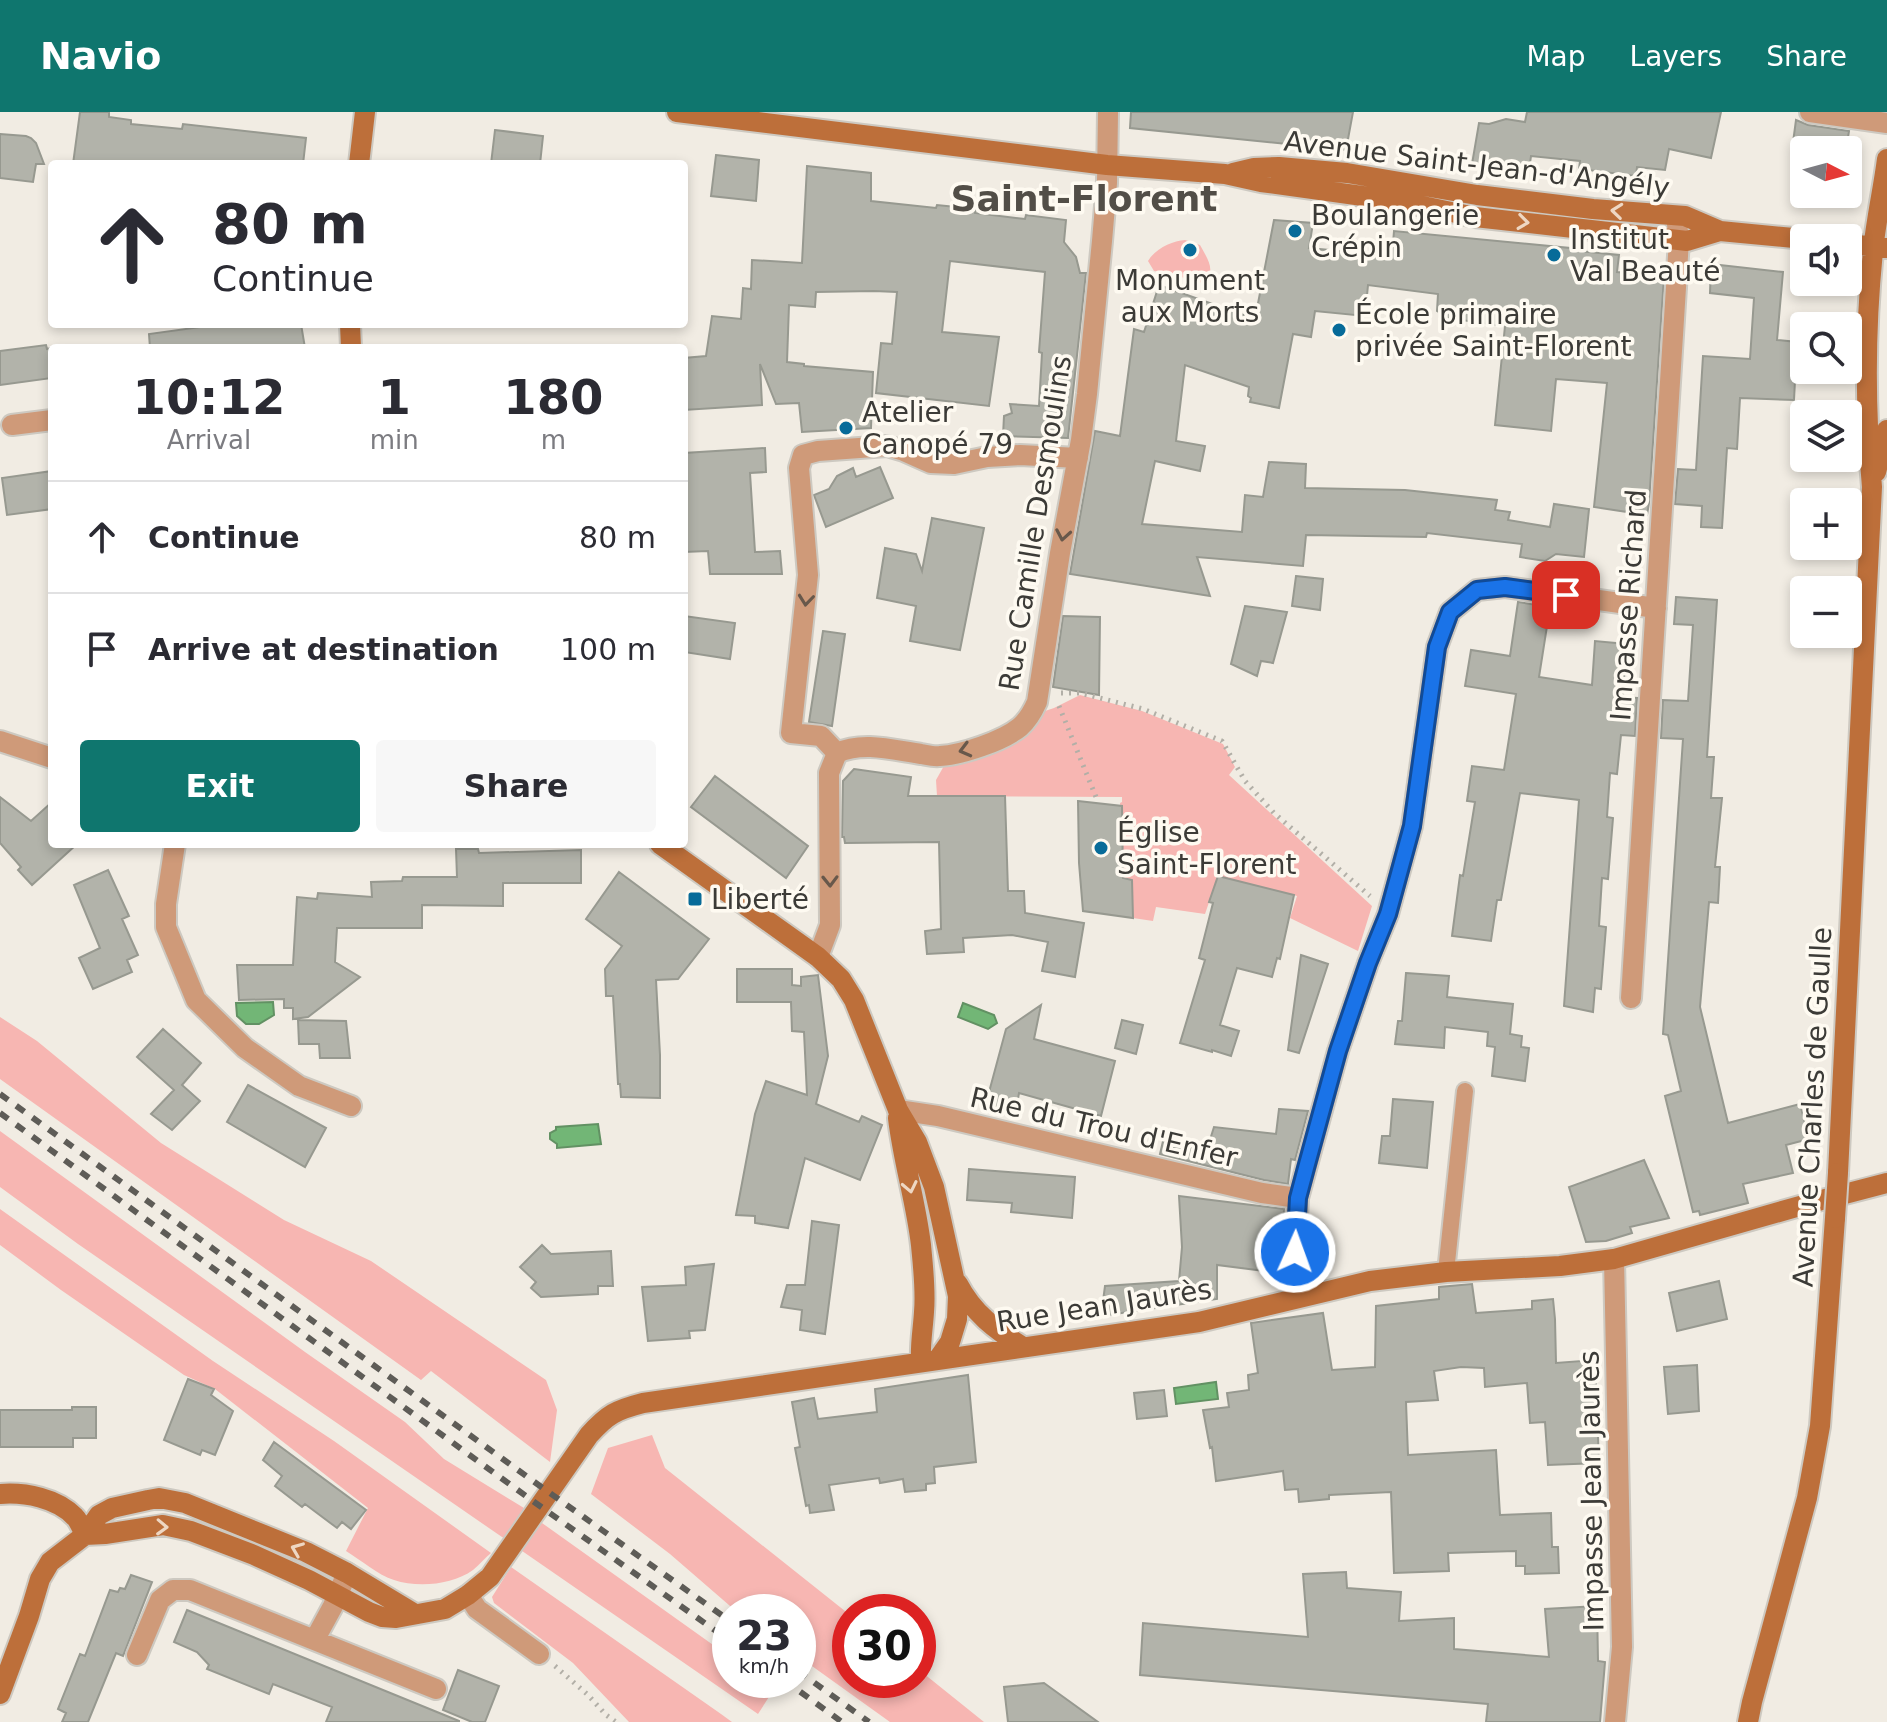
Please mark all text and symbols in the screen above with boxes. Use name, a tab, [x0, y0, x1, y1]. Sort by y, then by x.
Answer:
text: Navio	[40, 34, 161, 78]
text: Map	[1526, 40, 1586, 73]
text: Layers	[1630, 40, 1722, 73]
text: Share	[1766, 40, 1847, 73]
street label: Avenue Saint-Jean-d'Angély	[1282, 124, 1672, 205]
north arrow	[1790, 136, 1862, 208]
map controls	[1790, 136, 1862, 648]
district label: Saint-Florent	[950, 178, 1218, 219]
text: 80 m	[212, 191, 368, 256]
icon: ahead	[80, 192, 184, 296]
place label: Boulangerie Crépin	[1311, 199, 1479, 264]
one-way arrow	[1610, 203, 1623, 220]
one-way arrow	[1517, 214, 1530, 231]
marker: Boulangerie Crépin	[1286, 222, 1304, 240]
place label: Institut Val Beauté	[1570, 223, 1720, 288]
button: sound	[1790, 224, 1862, 296]
marker: Monument aux Morts	[1181, 241, 1199, 259]
marker: Institut Val Beauté	[1545, 246, 1563, 264]
text: Continue	[212, 258, 374, 299]
place label: Monument aux Morts	[1115, 264, 1265, 329]
place label: École primaire privée Saint-Florent	[1355, 297, 1631, 363]
button: search	[1790, 312, 1862, 384]
marker: École primaire privée Saint-Florent	[1330, 321, 1348, 339]
street label: Rue Camille Desmoulins	[993, 353, 1078, 693]
text: 10:12	[132, 369, 285, 425]
text: 1	[378, 369, 411, 425]
text: 180	[503, 369, 603, 425]
place label: Atelier Canopé 79	[862, 396, 1013, 461]
button: layers	[1790, 400, 1862, 472]
marker: Atelier Canopé 79	[837, 419, 855, 437]
text: Arrival	[167, 425, 251, 455]
text: min	[370, 425, 419, 455]
text: m	[541, 425, 566, 455]
street label: Impasse Richard	[1604, 488, 1653, 722]
button: +	[1790, 488, 1862, 560]
icon: ahead	[80, 515, 124, 559]
text: Continue	[148, 520, 300, 555]
text: 80 m	[579, 520, 656, 555]
one-way arrow	[1056, 528, 1073, 542]
pin	[1532, 561, 1600, 629]
icon: arrive	[1544, 573, 1588, 617]
button: −	[1790, 576, 1862, 648]
one-way arrow	[797, 594, 814, 607]
icon: arrive	[80, 627, 124, 671]
text: Arrive at destination	[148, 632, 499, 667]
text: 100 m	[560, 632, 656, 667]
button: Exit	[80, 740, 360, 832]
button: Share	[376, 740, 656, 832]
one-way arrow	[958, 741, 972, 758]
place label: Église Saint-Florent	[1117, 815, 1296, 881]
marker: Église Saint-Florent	[1092, 839, 1110, 857]
one-way arrow	[821, 875, 839, 888]
place label: Liberté	[711, 883, 809, 916]
marker: Liberté	[686, 890, 704, 908]
street label: Avenue Charles de Gaulle	[1787, 926, 1838, 1288]
street label: Rue du Trou d'Enfer	[967, 1081, 1241, 1174]
one-way arrow	[901, 1179, 918, 1193]
position arrow	[1253, 1210, 1337, 1294]
street label: Rue Jean Jaurès	[994, 1272, 1214, 1339]
street label: Impasse Jean Jaurès	[1573, 1350, 1610, 1632]
one-way arrow	[157, 1518, 169, 1535]
one-way arrow	[291, 1543, 305, 1559]
speed limit sign: 30	[832, 1594, 936, 1698]
text: 23	[736, 1613, 792, 1659]
text: km/h	[739, 1654, 789, 1678]

